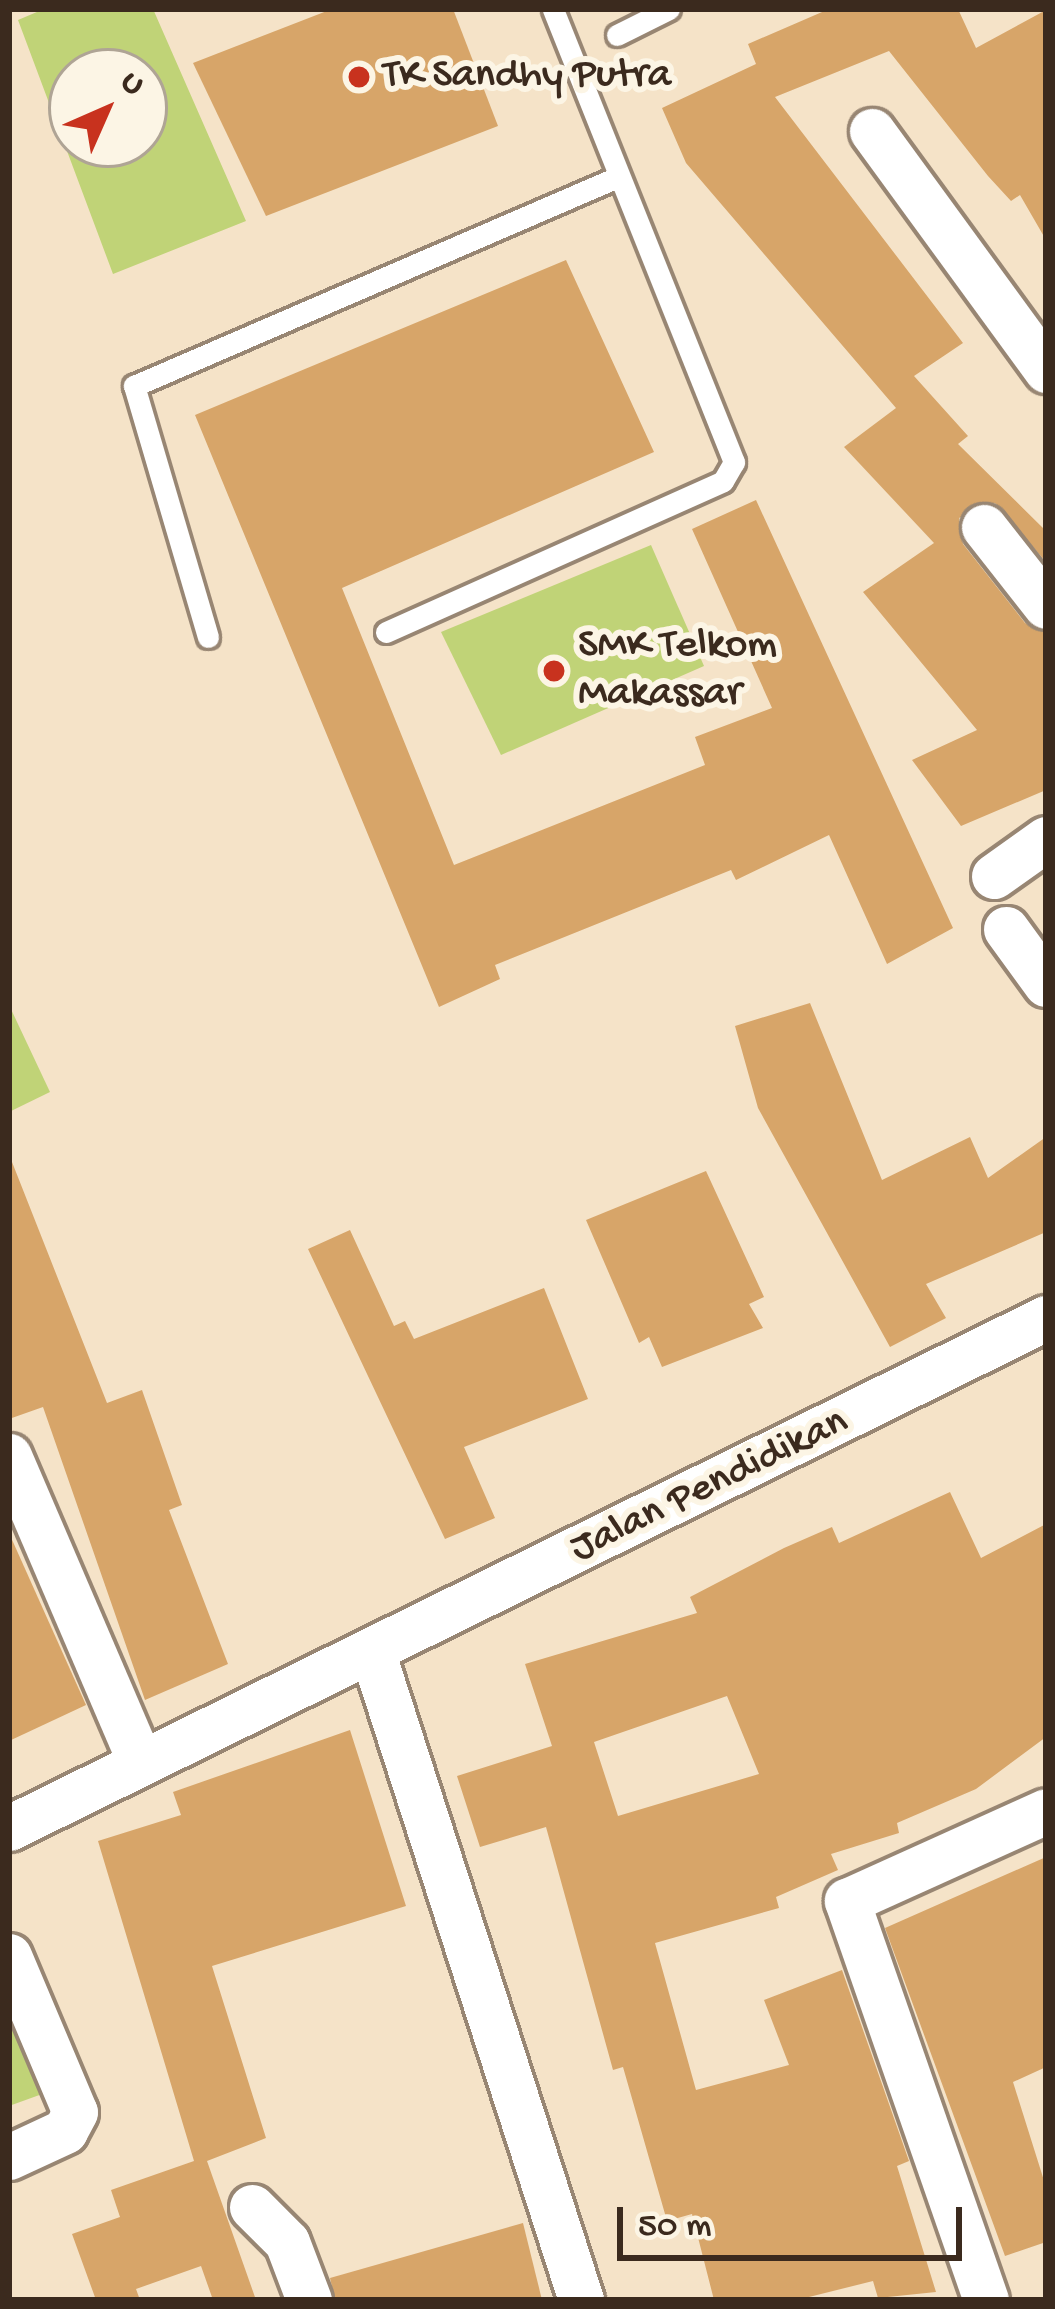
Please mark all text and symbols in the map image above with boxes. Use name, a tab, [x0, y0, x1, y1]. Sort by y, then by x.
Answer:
north arrow	[48, 48, 168, 168]
place label: TK Sandhy Putra	[383, 52, 671, 102]
text: U	[111, 64, 151, 105]
marker: TK Sandhy Putra	[346, 64, 372, 90]
place label: SMK Telkom Makassar	[578, 622, 777, 720]
marker: SMK Telkom Makassar	[541, 658, 567, 684]
street label: Jalan Pendidikan	[563, 1398, 857, 1576]
scale bar	[623, 2183, 968, 2257]
text: 50 m	[638, 2206, 711, 2249]

